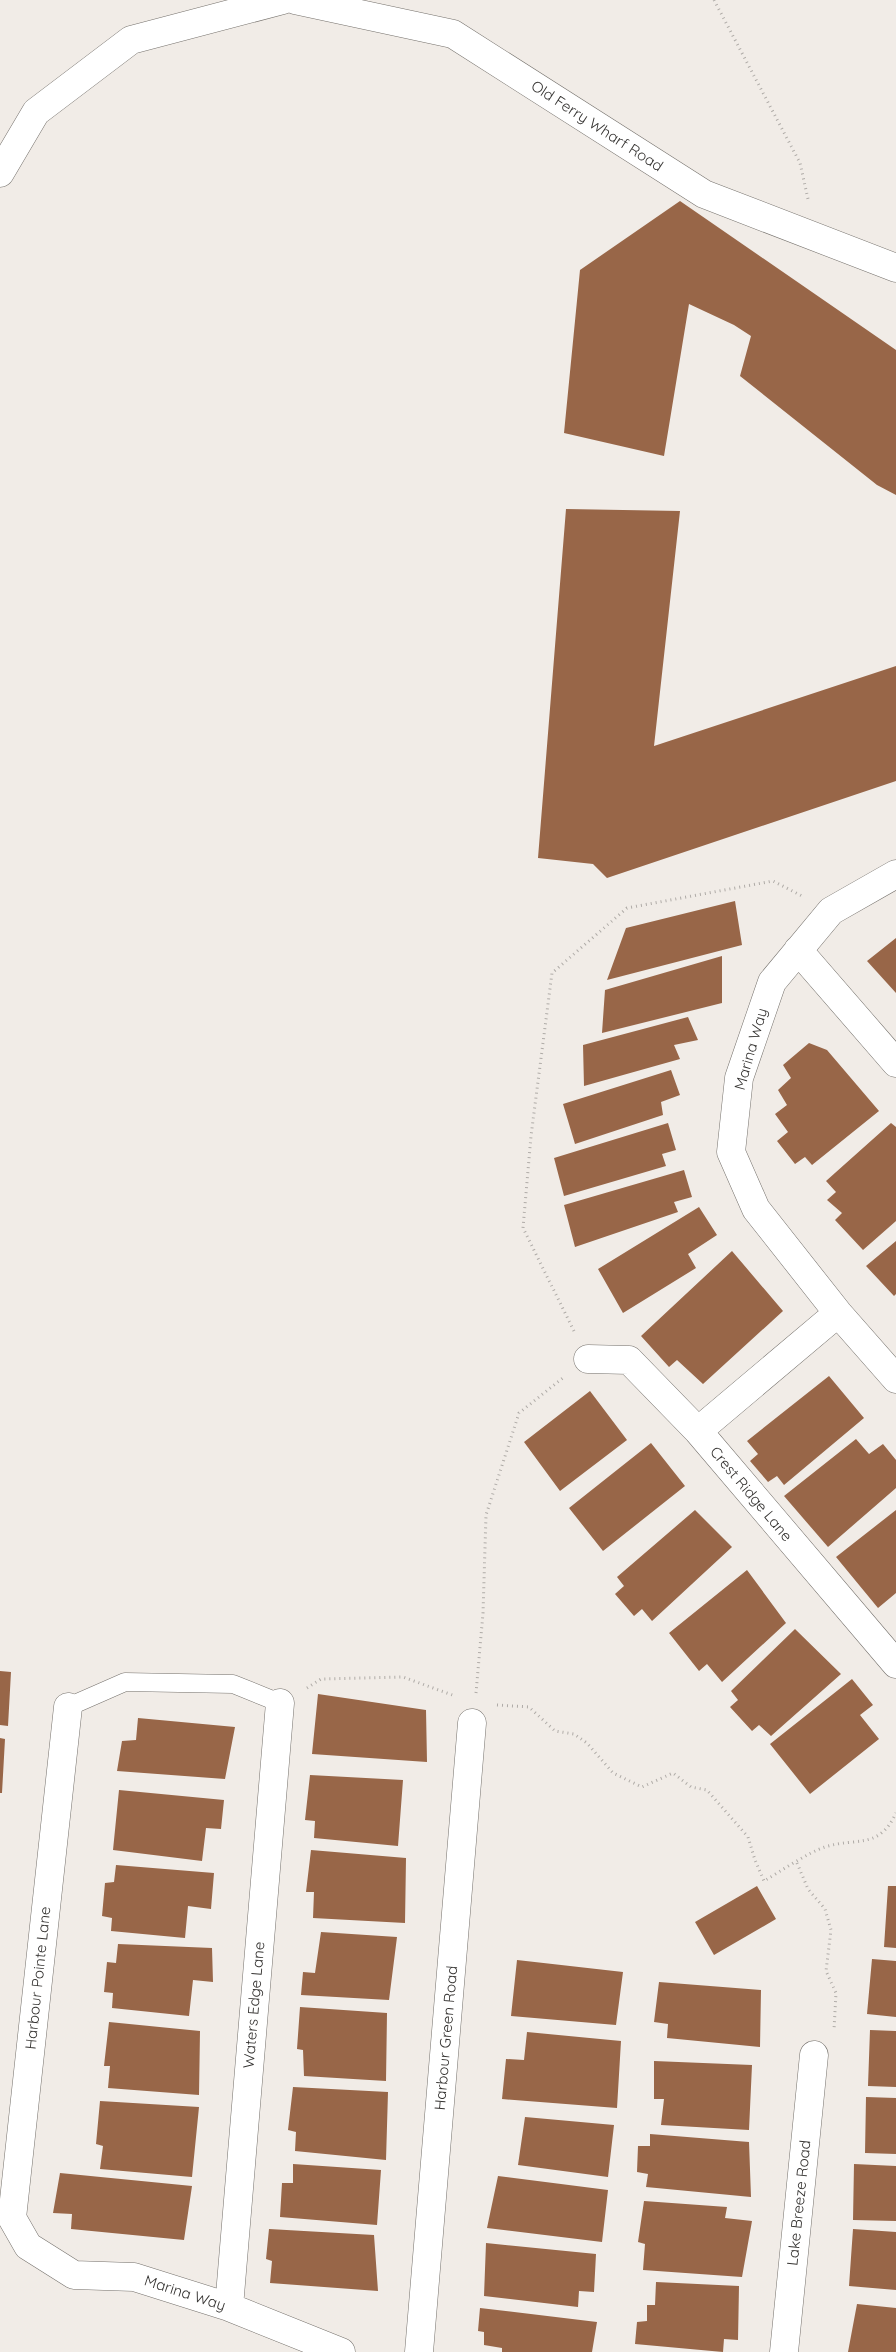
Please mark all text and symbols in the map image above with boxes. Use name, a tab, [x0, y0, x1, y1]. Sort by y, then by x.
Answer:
street label: Old Ferry Wharf Road	[528, 76, 667, 175]
street label: Marina Way	[730, 1006, 771, 1092]
street label: Crest Ridge Lane	[706, 1442, 797, 1545]
street label: Harbour Pointe Lane	[21, 1905, 54, 2050]
street label: Waters Edge Lane	[238, 1941, 269, 2069]
street label: Harbour Green Road	[430, 1965, 461, 2111]
street label: Lake Breeze Road	[782, 2139, 815, 2267]
street label: Marina Way	[142, 2270, 228, 2315]

